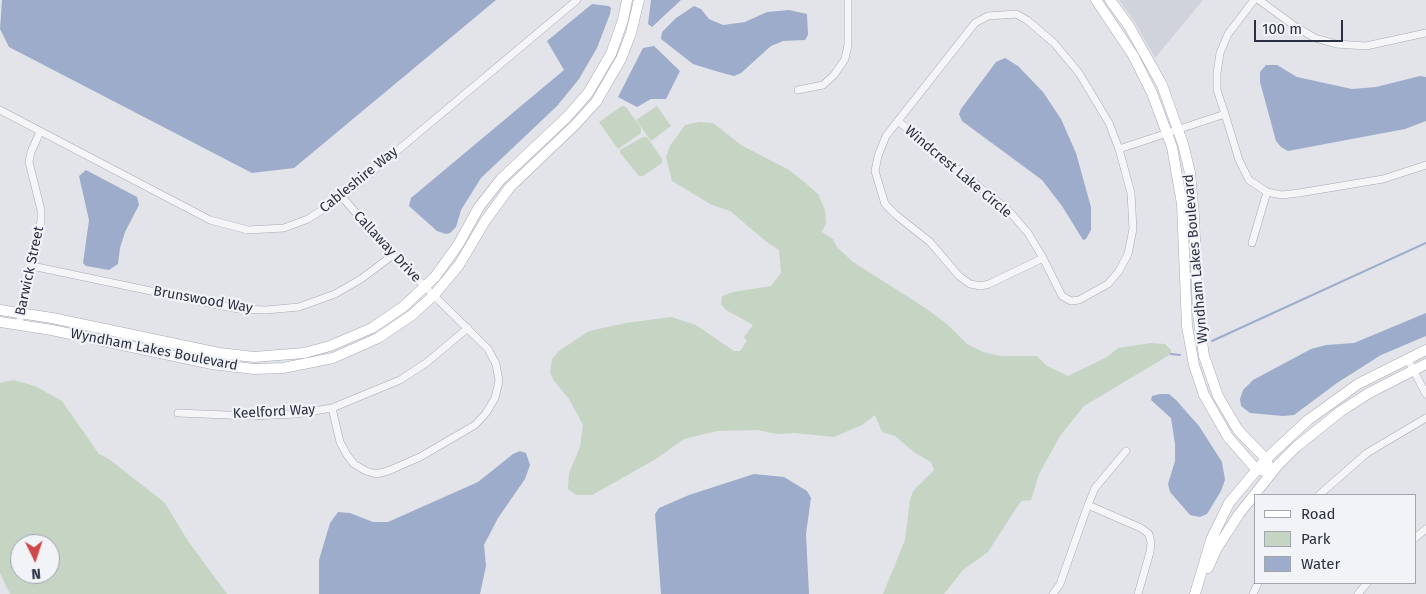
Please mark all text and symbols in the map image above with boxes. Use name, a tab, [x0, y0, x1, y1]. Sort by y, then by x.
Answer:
scale bar	[1256, 10, 1345, 42]
text: 100 m	[1262, 20, 1302, 38]
street label: Windcrest Lake Circle	[901, 122, 1015, 222]
street label: Cableshire Way	[317, 143, 401, 217]
street label: Wyndham Lakes Boulevard	[1180, 174, 1212, 344]
street label: Callaway Drive	[350, 208, 424, 286]
street label: Barwick Street	[12, 225, 48, 317]
street label: Brunswood Way	[152, 283, 254, 317]
street label: Wyndham Lakes Boulevard	[69, 326, 239, 374]
street label: Keelford Way	[232, 401, 316, 423]
legend	[1254, 494, 1416, 584]
text: Road	[1301, 505, 1336, 523]
text: Park	[1301, 530, 1331, 548]
north arrow	[10, 534, 60, 584]
text: Water	[1301, 555, 1340, 573]
text: N	[31, 565, 41, 582]

